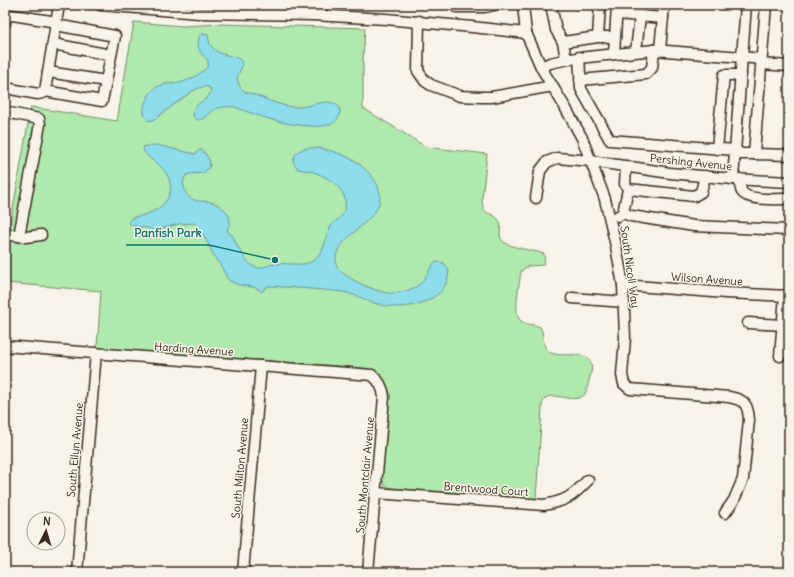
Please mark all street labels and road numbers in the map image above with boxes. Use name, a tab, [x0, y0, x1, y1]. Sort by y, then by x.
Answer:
street label: Pershing Avenue	[649, 151, 733, 173]
street label: South Nicoll Way	[617, 225, 643, 309]
street label: Wilson Avenue	[671, 270, 743, 288]
street label: Harding Avenue	[154, 339, 234, 359]
street label: South Ellyn Avenue	[64, 402, 86, 498]
street label: South Montclair Avenue	[353, 416, 377, 534]
street label: South Milton Avenue	[229, 417, 251, 519]
street label: Brentwood Court	[443, 479, 529, 499]

